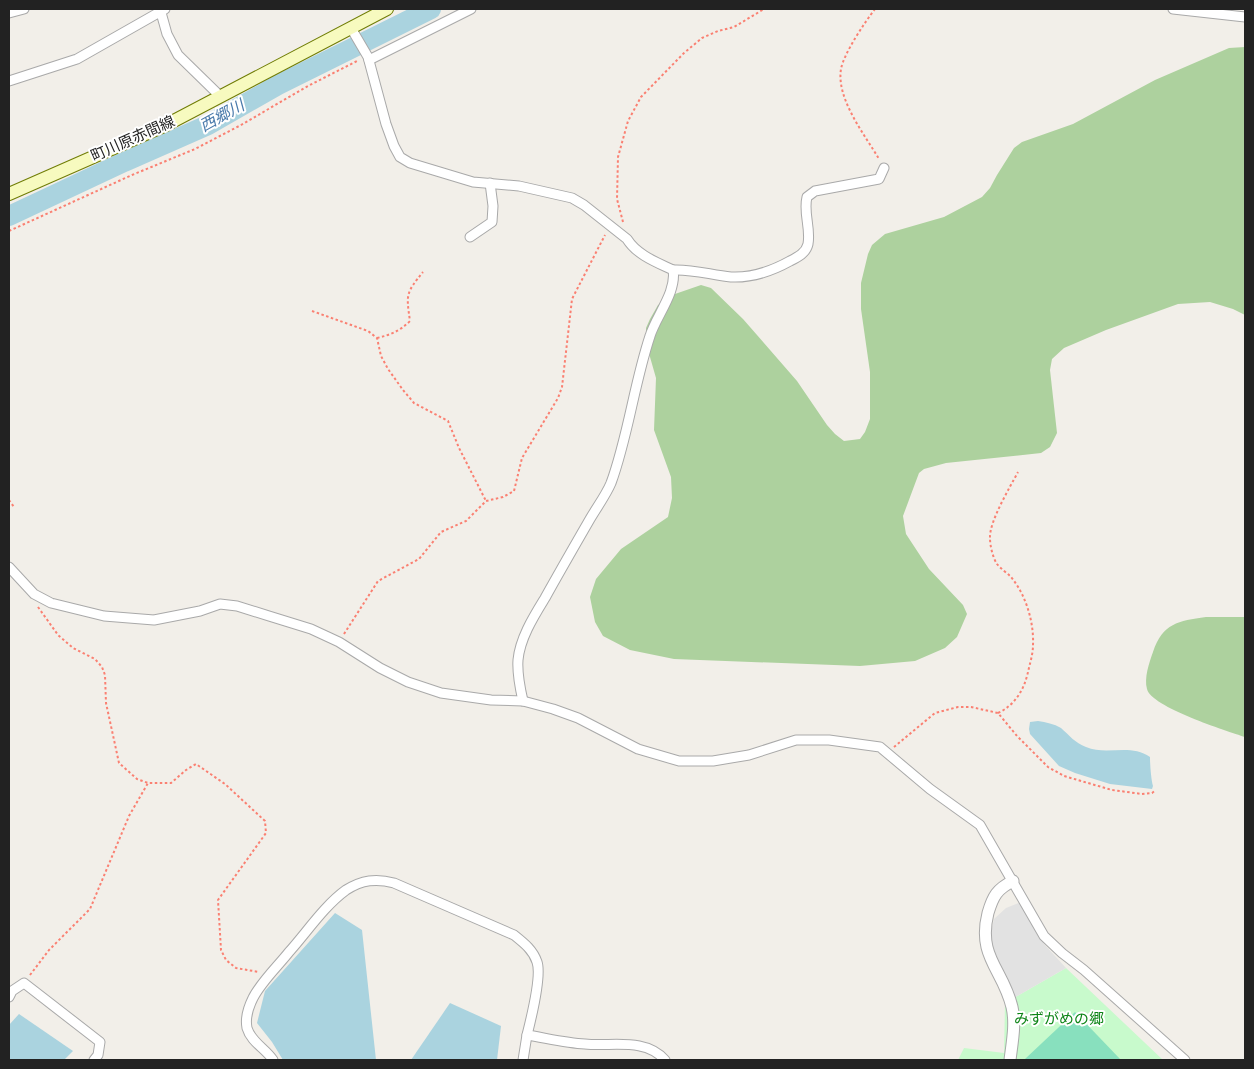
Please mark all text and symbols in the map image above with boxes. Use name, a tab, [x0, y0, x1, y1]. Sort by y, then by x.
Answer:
water label: 西郷川	[197, 96, 249, 135]
street label: 町川原赤間線	[88, 113, 177, 164]
park label: みずがめの郷	[1014, 1011, 1104, 1027]

